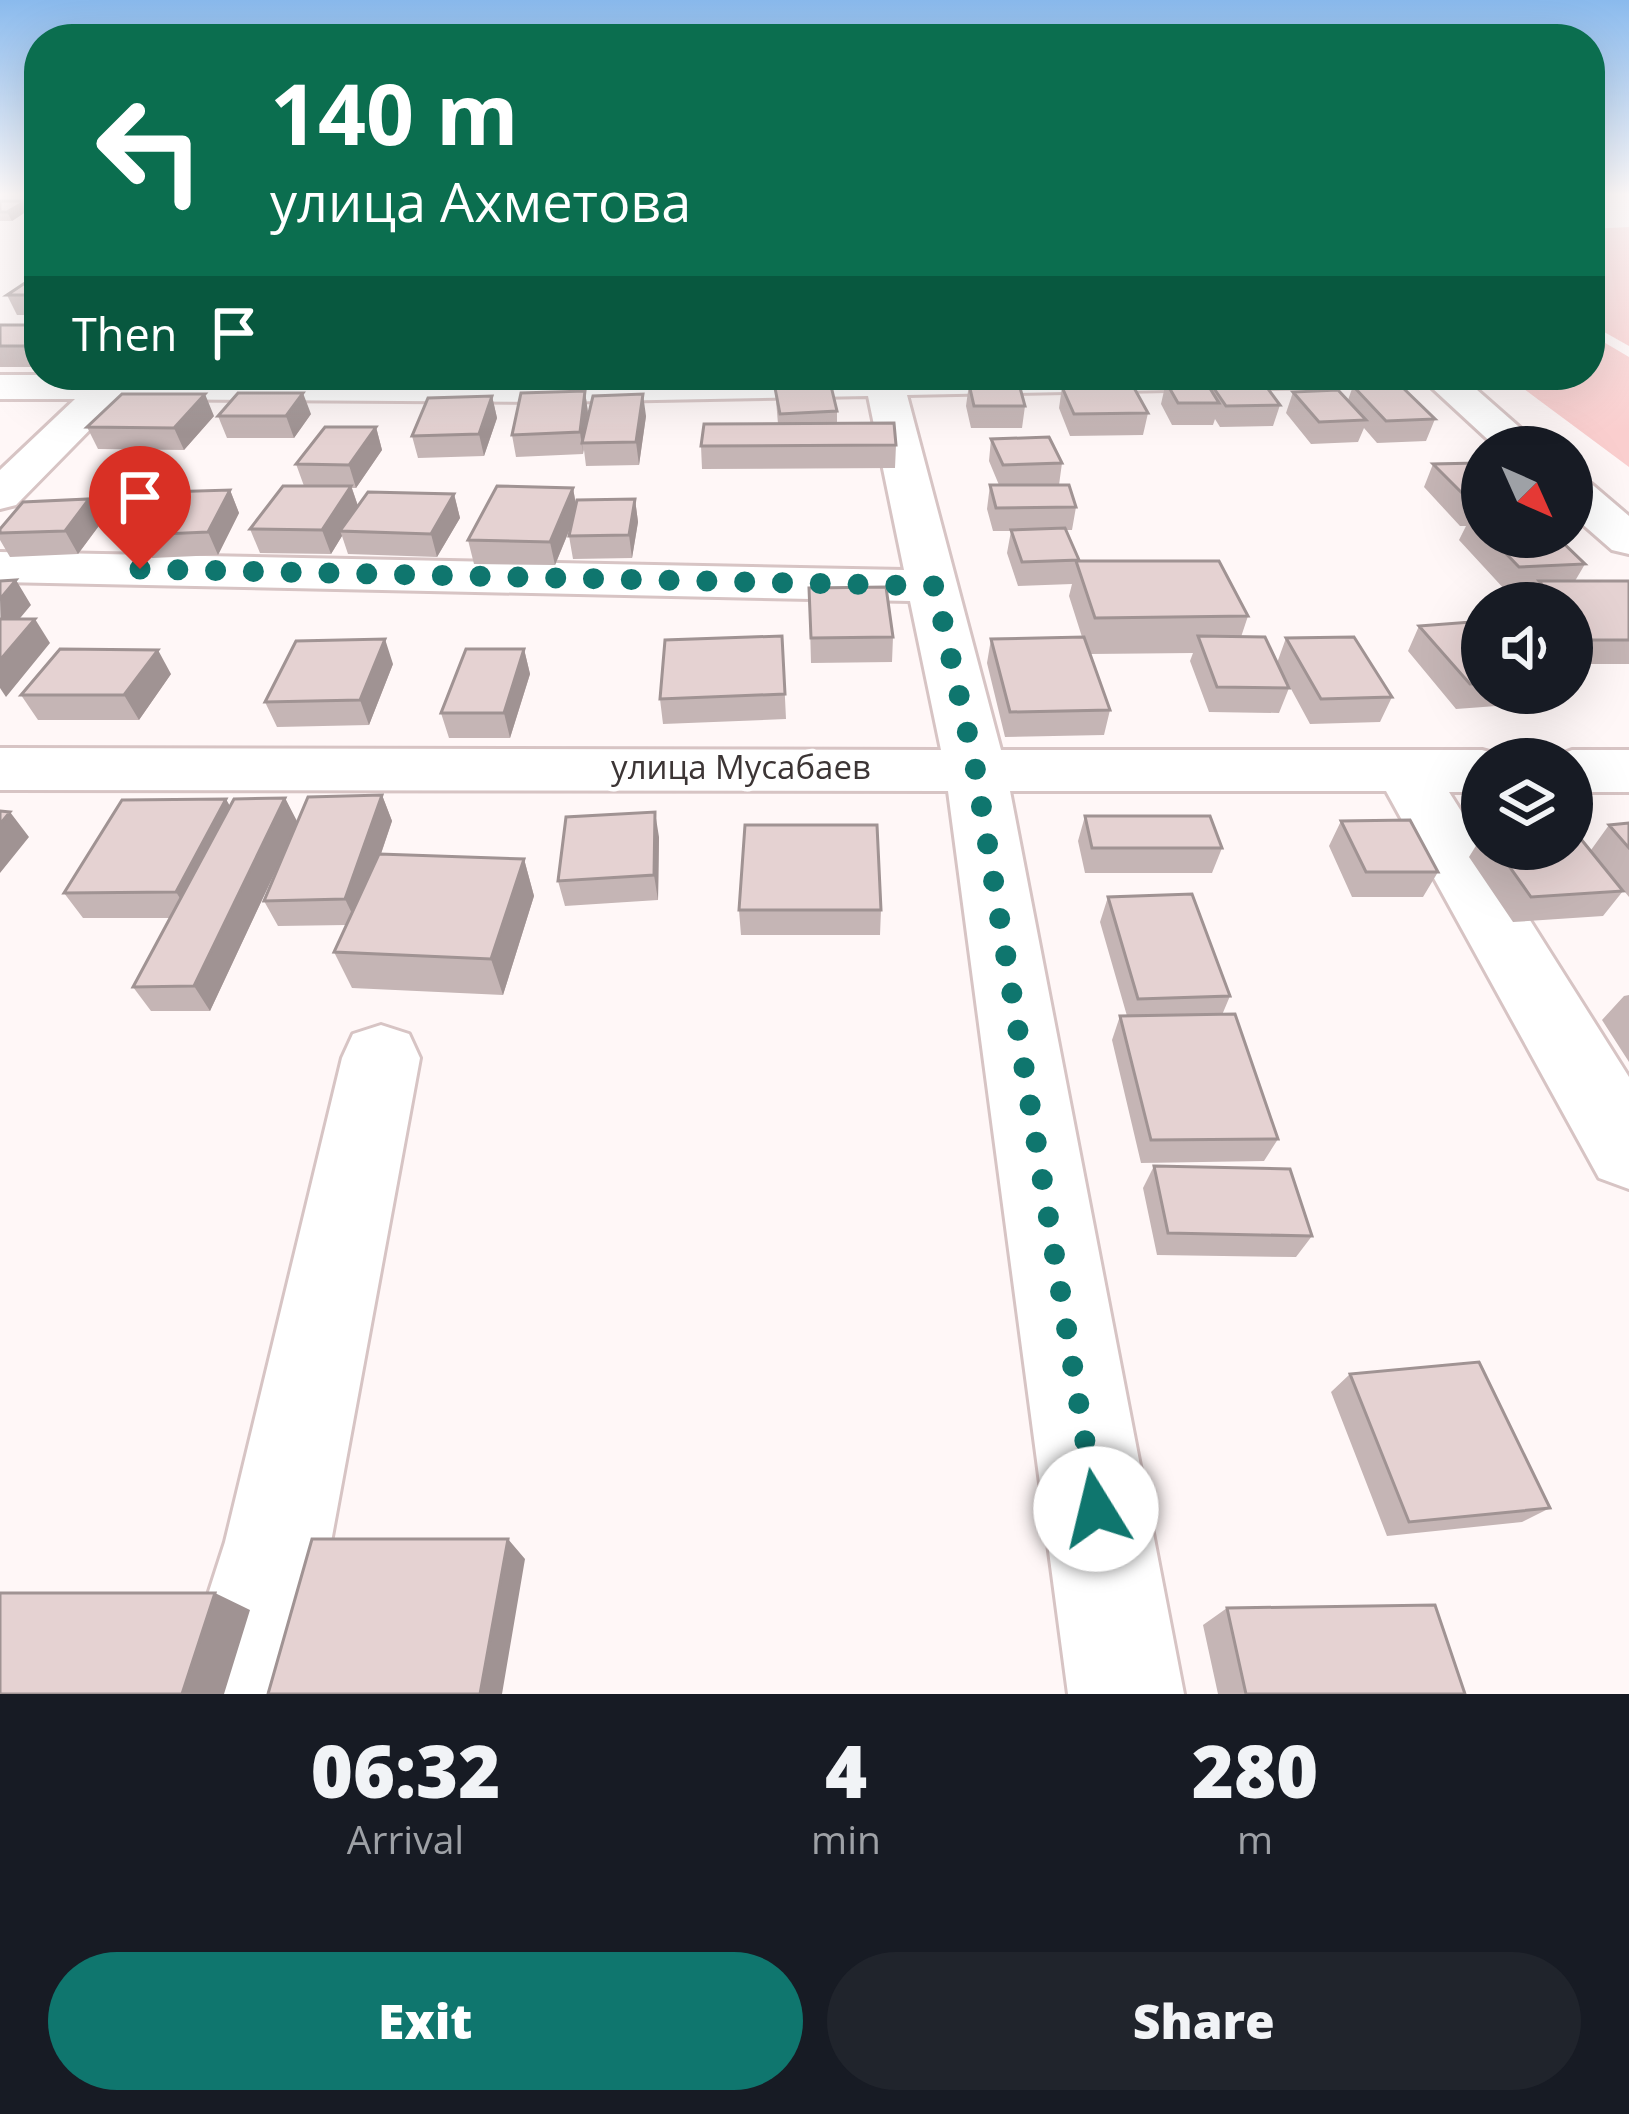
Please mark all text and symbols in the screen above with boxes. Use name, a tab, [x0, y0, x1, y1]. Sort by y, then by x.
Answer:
text: 140 m	[270, 55, 518, 170]
icon: left	[72, 72, 228, 228]
text: улица Ахметова	[270, 164, 691, 238]
icon: arrive	[201, 300, 267, 366]
text: Then	[72, 303, 177, 364]
north arrow	[1461, 426, 1593, 558]
map controls	[1461, 426, 1593, 870]
pin	[89, 446, 191, 569]
icon: arrive	[107, 464, 173, 530]
button: sound	[1461, 582, 1593, 714]
button: layers	[1461, 738, 1593, 870]
street label: улица Мусабаев	[611, 744, 871, 789]
position arrow	[1033, 1446, 1159, 1572]
text: 06:32	[311, 1721, 500, 1819]
text: 4	[825, 1721, 867, 1819]
text: 280	[1192, 1721, 1318, 1819]
text: Arrival	[347, 1812, 464, 1865]
text: min	[811, 1812, 881, 1865]
text: m	[1237, 1812, 1273, 1865]
button: Exit	[48, 1952, 803, 2090]
button: Share	[827, 1952, 1581, 2090]

